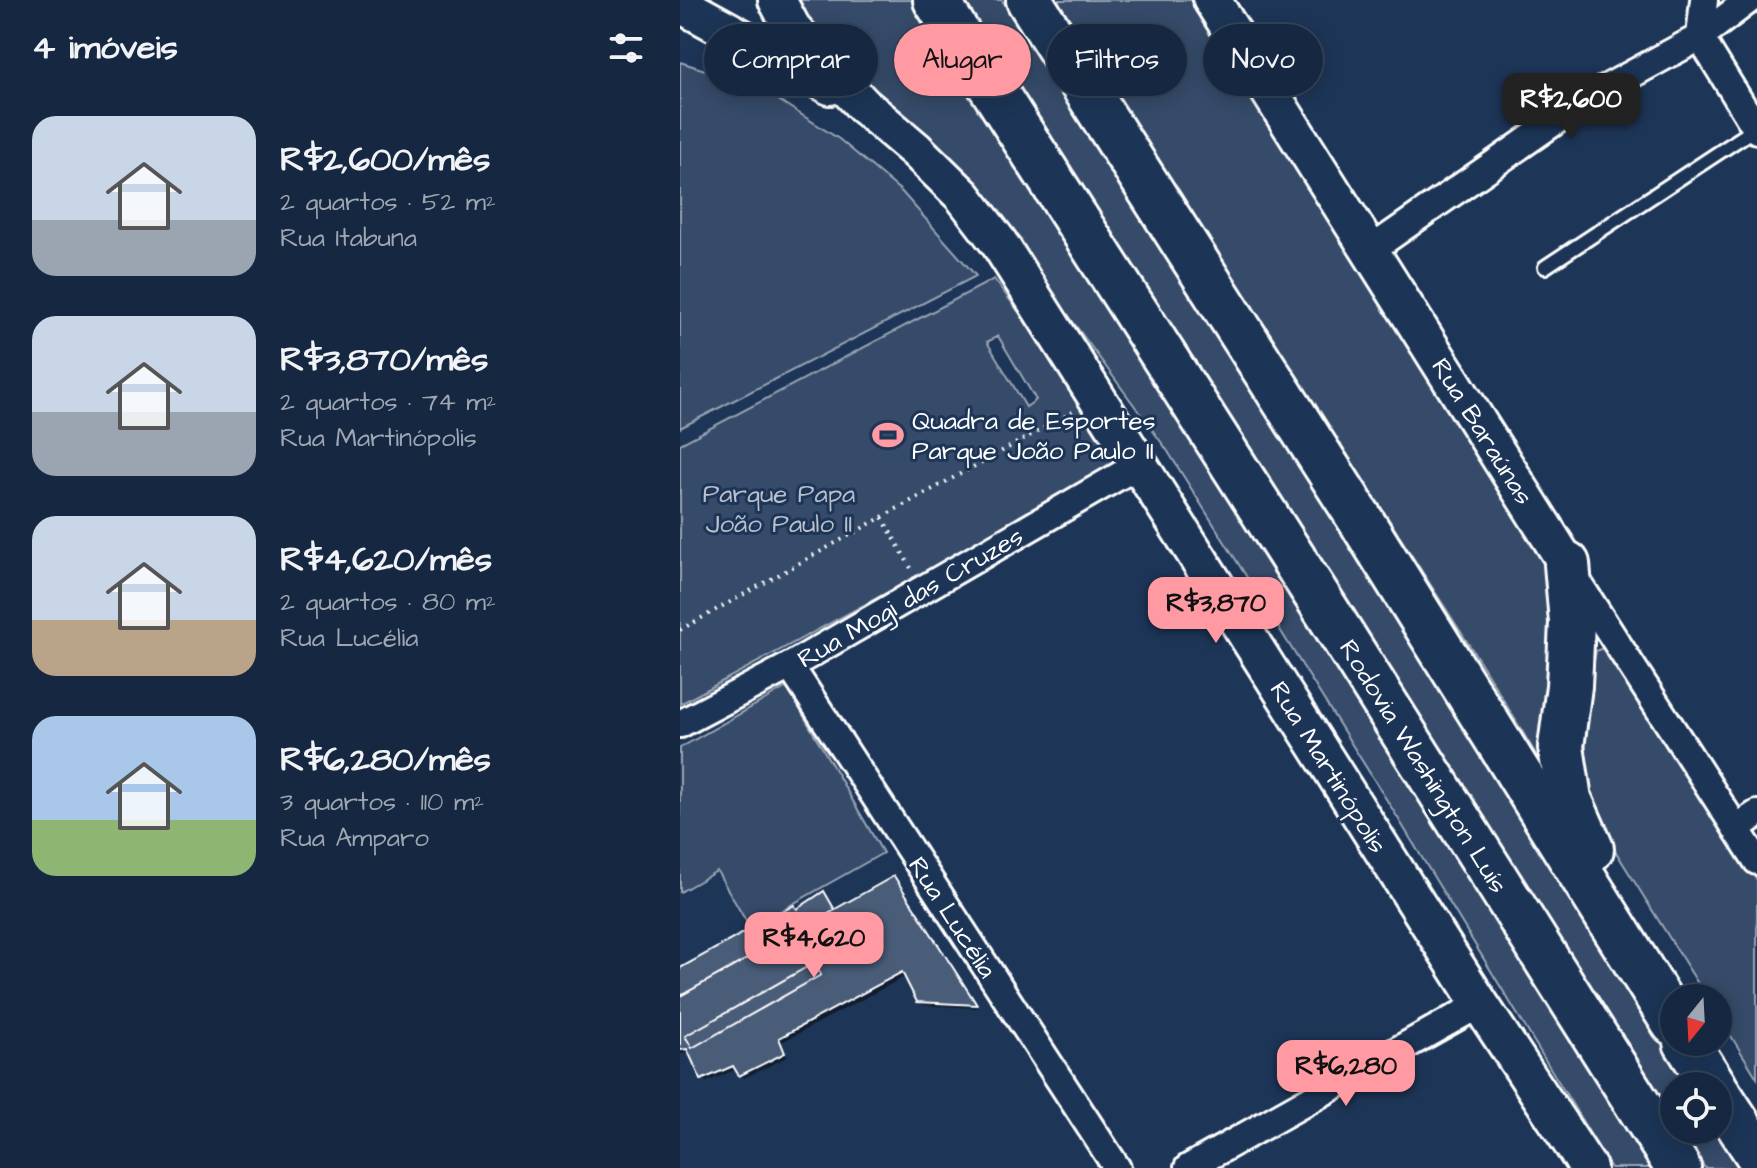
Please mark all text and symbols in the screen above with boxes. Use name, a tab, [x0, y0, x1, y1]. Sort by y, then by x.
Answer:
text: 4 imóveis	[32, 24, 178, 72]
chip: Comprar	[704, 24, 878, 96]
chip: Alugar	[894, 24, 1031, 96]
chip: Filtros	[1047, 24, 1187, 96]
chip: Novo	[1203, 24, 1323, 96]
icon: filters	[604, 26, 648, 70]
pin: R$2,600	[1497, 73, 1645, 141]
text: R$2,600	[1520, 81, 1622, 117]
text: R$2,600/mês	[280, 136, 490, 184]
icon: home	[96, 148, 192, 244]
text: 2 quartos · 52 m²	[280, 184, 496, 220]
text: Rua Itabuna	[280, 220, 417, 256]
text: R$3,870/mês	[280, 336, 488, 384]
icon: home	[96, 348, 192, 444]
street label: Rua Baraúnas	[1423, 351, 1542, 512]
text: 2 quartos · 74 m²	[280, 384, 496, 420]
place label: Quadra de Esportes Parque João Paulo II	[912, 403, 1156, 469]
sports icon: Quadra de Esportes Parque João Paulo II	[871, 418, 905, 452]
text: Rua Martinópolis	[280, 420, 477, 456]
park label: Parque Papa João Paulo II	[703, 476, 855, 542]
street label: Rua Mogi das Cruzes	[791, 518, 1031, 679]
text: R$4,620/mês	[280, 536, 492, 584]
icon: home	[96, 548, 192, 644]
pin: R$3,870	[1142, 577, 1290, 645]
text: 2 quartos · 80 m²	[280, 584, 496, 620]
text: R$3,870	[1166, 585, 1266, 621]
text: Rua Lucélia	[280, 620, 418, 656]
street label: Rodovia Washington Luís	[1329, 633, 1516, 901]
street label: Rua Martinópolis	[1261, 675, 1396, 860]
text: R$6,280/mês	[280, 736, 491, 784]
icon: home	[96, 748, 192, 844]
text: 3 quartos · 110 m²	[280, 784, 484, 820]
text: Rua Amparo	[280, 820, 429, 856]
street label: Rua Lucélia	[899, 850, 1005, 985]
pin: R$4,620	[740, 912, 888, 980]
text: R$4,620	[763, 920, 865, 956]
north arrow	[1660, 984, 1732, 1056]
map controls	[1660, 984, 1732, 1144]
pin: R$6,280	[1272, 1040, 1420, 1108]
text: R$6,280	[1295, 1048, 1397, 1084]
button: locate	[1660, 1072, 1732, 1144]

